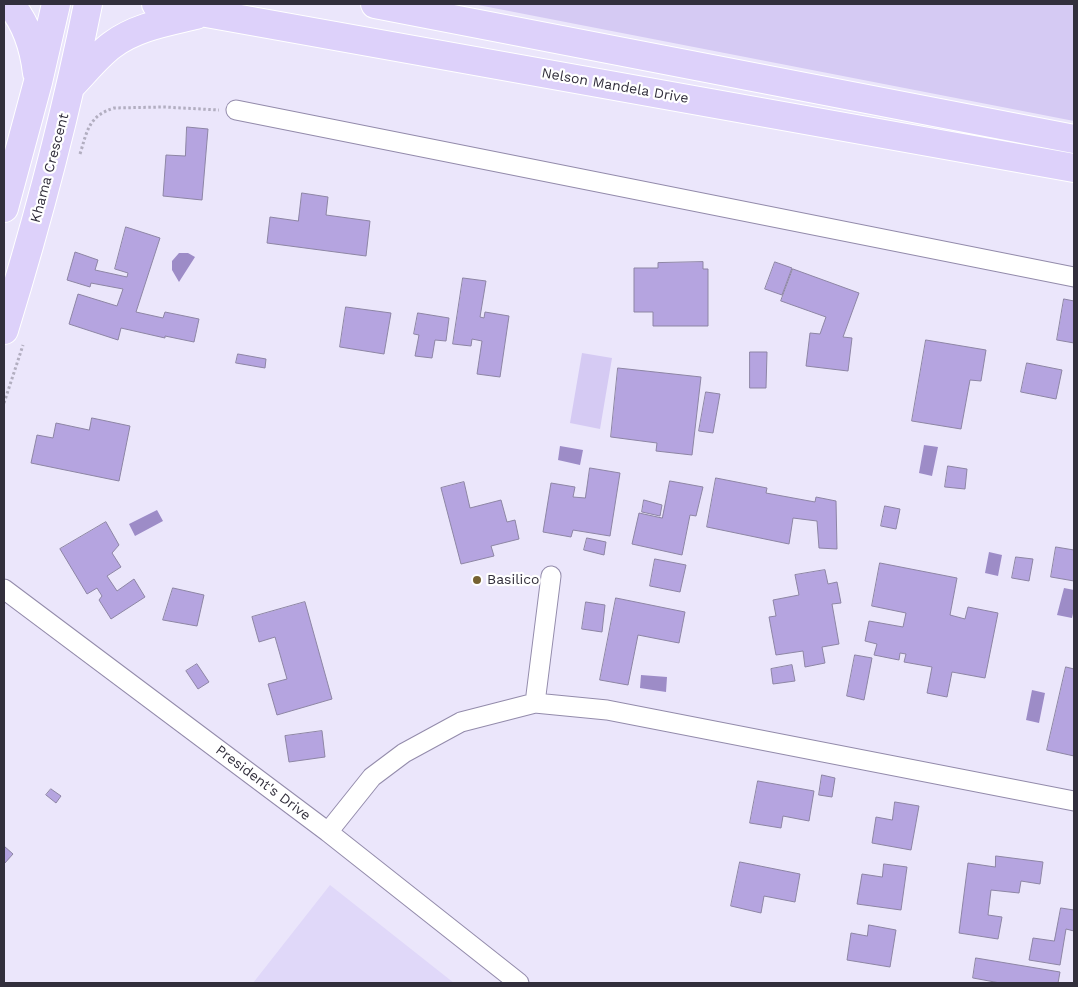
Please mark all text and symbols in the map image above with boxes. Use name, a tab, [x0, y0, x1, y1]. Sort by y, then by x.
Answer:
street label: Nelson Mandela Drive	[540, 65, 690, 107]
street label: Khama Crescent	[27, 111, 73, 225]
place label: Basilico	[487, 572, 539, 588]
marker: Basilico	[471, 574, 483, 586]
street label: President's Drive	[212, 742, 314, 824]

